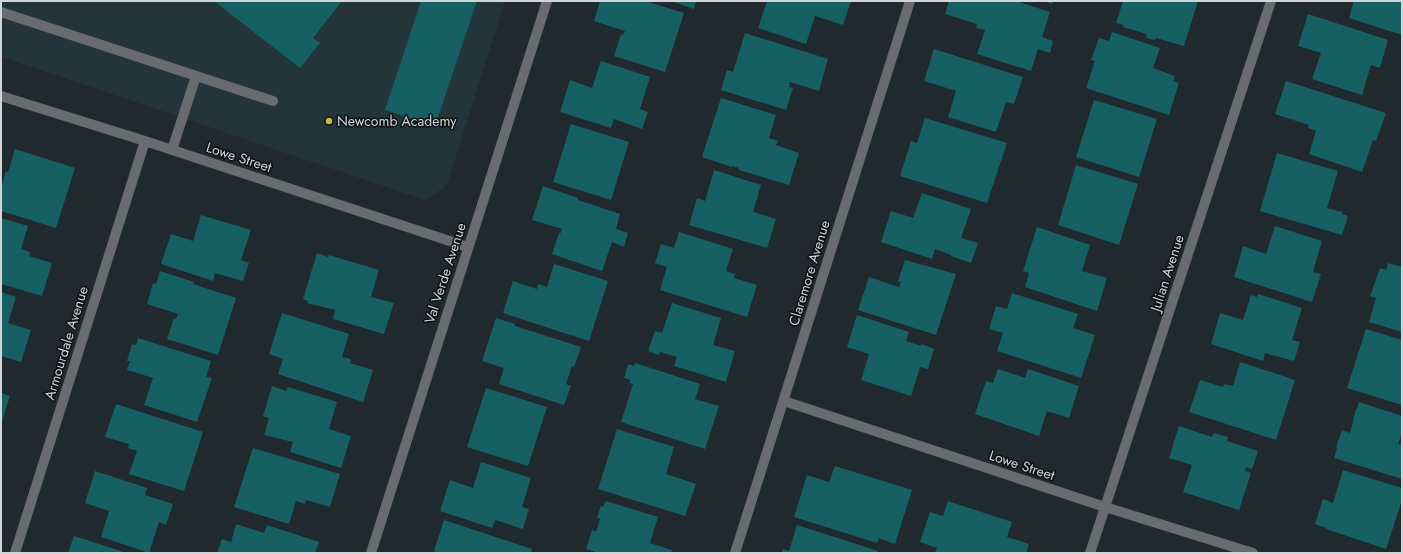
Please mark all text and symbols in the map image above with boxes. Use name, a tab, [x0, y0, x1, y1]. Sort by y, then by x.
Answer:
place label: Newcomb Academy	[337, 111, 457, 131]
marker: Newcomb Academy	[324, 116, 334, 126]
street label: Lowe Street	[204, 137, 275, 177]
street label: Claremore Avenue	[783, 218, 835, 328]
street label: Val Verde Avenue	[419, 220, 471, 326]
street label: Julian Avenue	[1145, 232, 1189, 316]
street label: Armourdale Avenue	[39, 284, 93, 402]
street label: Lowe Street	[987, 445, 1058, 485]

